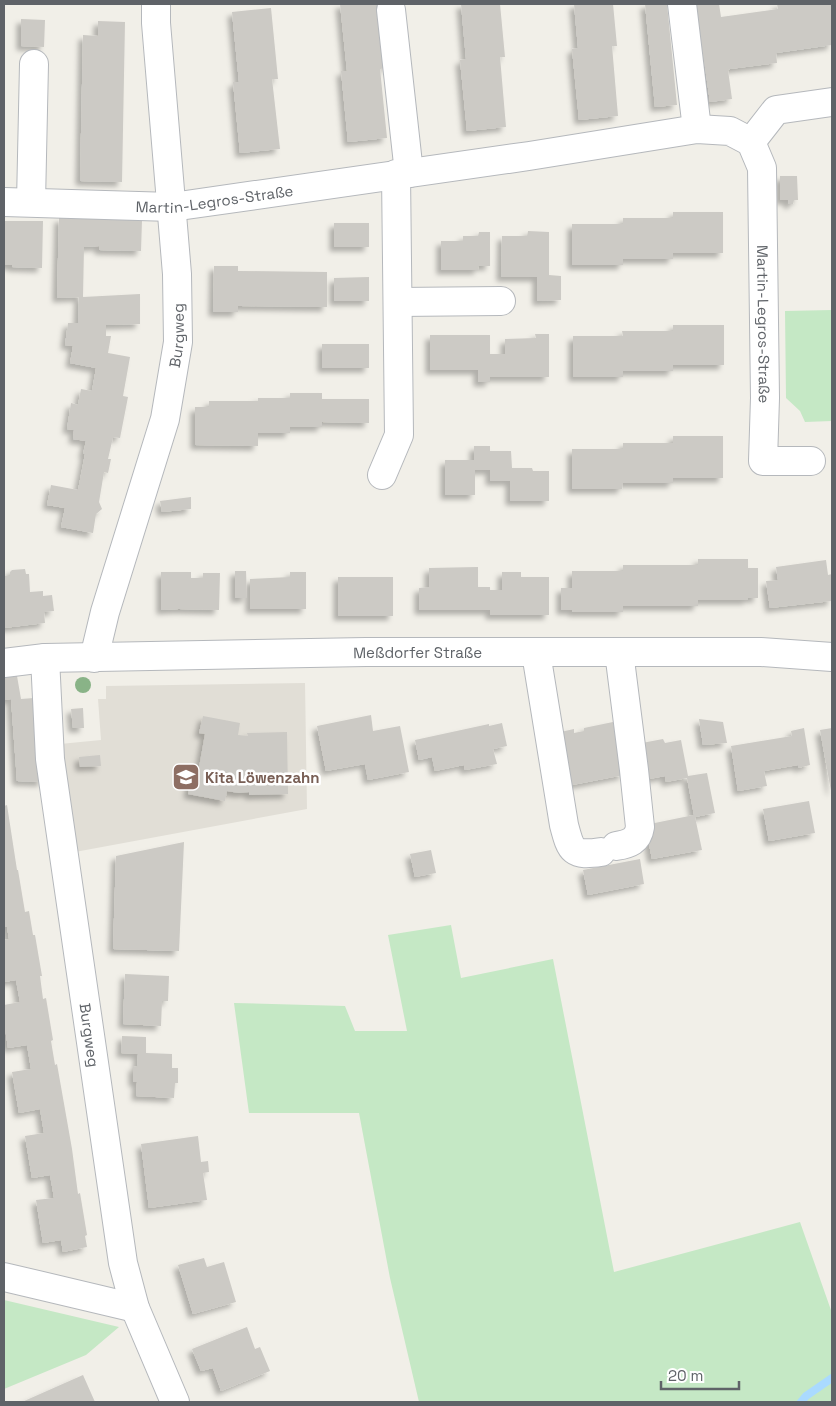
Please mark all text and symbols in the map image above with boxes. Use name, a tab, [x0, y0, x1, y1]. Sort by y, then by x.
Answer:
street label: Martin-Legros-Straße	[135, 180, 294, 217]
street label: Martin-Legros-Straße	[754, 245, 775, 404]
street label: Burgweg	[164, 303, 188, 369]
street label: Meßdorfer Straße	[353, 642, 482, 662]
school or university icon: Kita Löwenzahn	[171, 762, 201, 792]
place label: Kita Löwenzahn	[205, 768, 320, 787]
street label: Burgweg	[76, 1002, 104, 1068]
scale bar	[661, 1358, 738, 1390]
text: 20 m	[668, 1366, 703, 1385]

